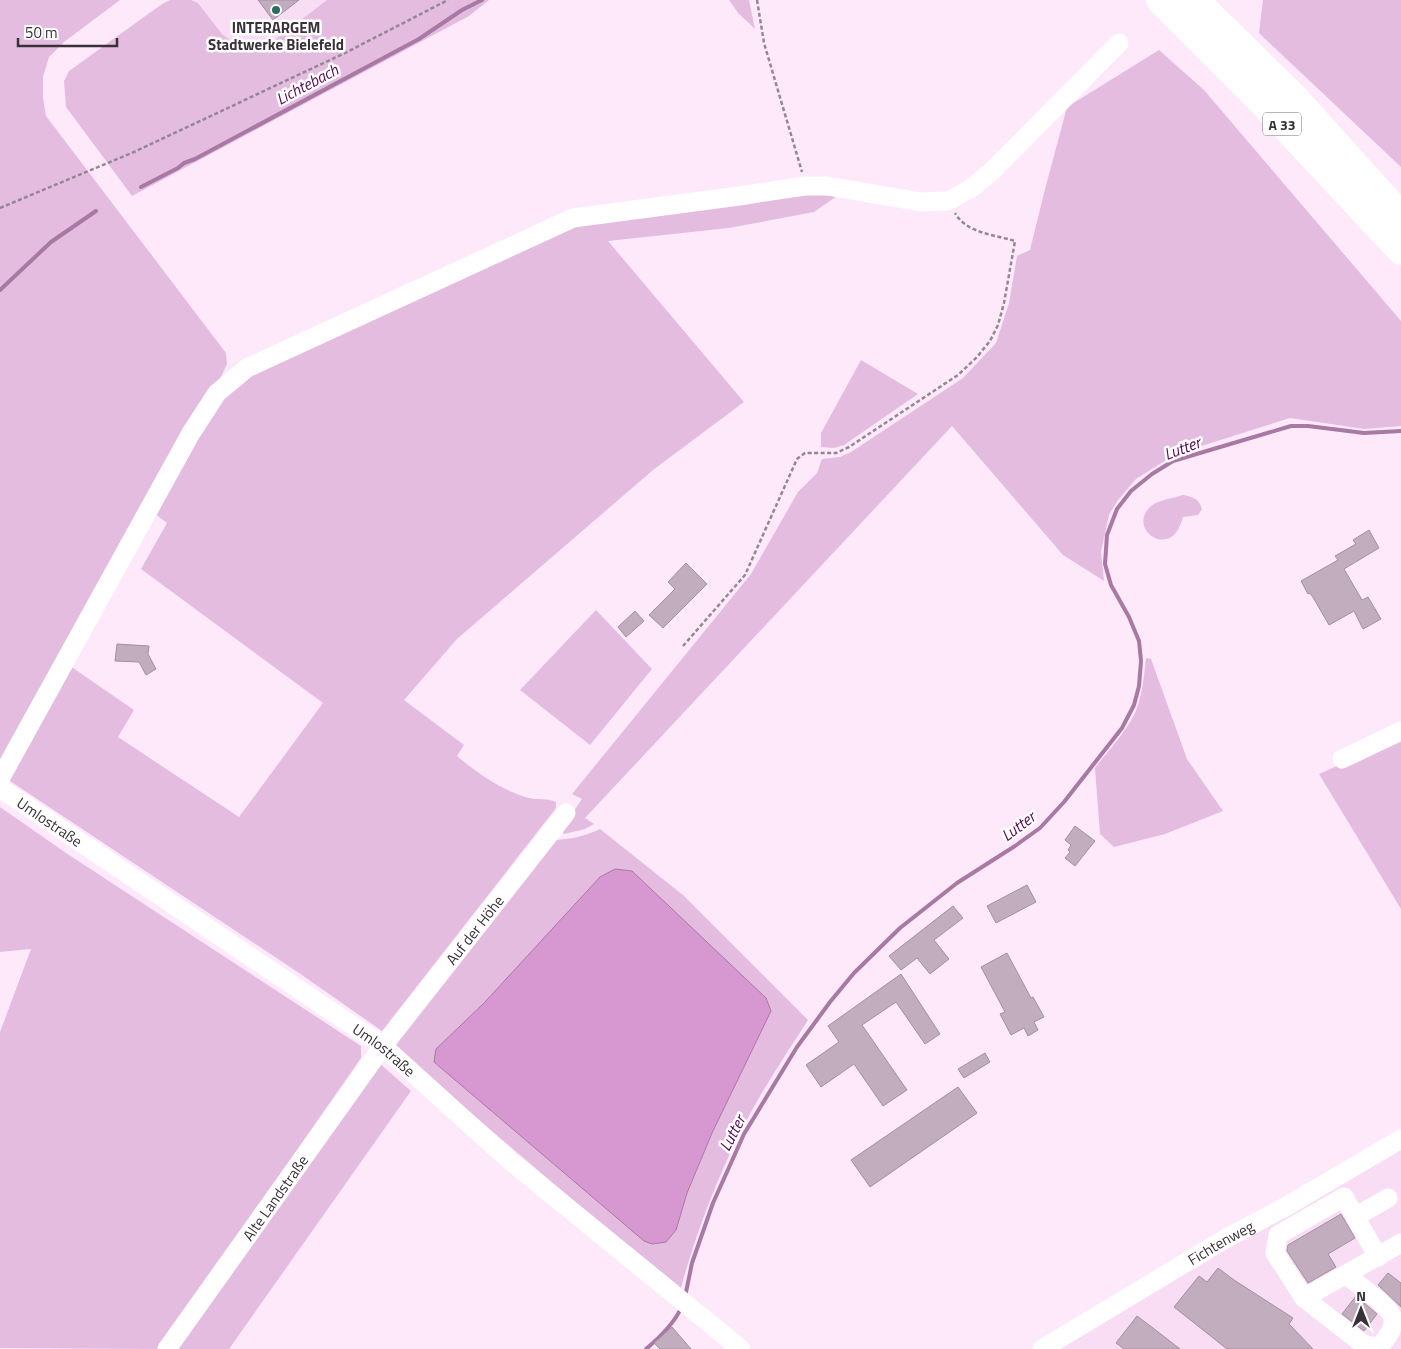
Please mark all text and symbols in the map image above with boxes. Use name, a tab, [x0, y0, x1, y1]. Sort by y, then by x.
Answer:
marker: INTERARGEM Stadtwerke Bielefeld	[270, 4, 282, 16]
scale bar	[18, 15, 116, 47]
place label: INTERARGEM Stadtwerke Bielefeld	[208, 16, 344, 56]
text: 50 m	[25, 21, 58, 44]
water label: Lichtebach	[272, 57, 343, 110]
road number: A 33	[1263, 112, 1301, 136]
water label: Lutter	[1160, 429, 1206, 466]
street label: Umlostraße	[12, 791, 87, 852]
water label: Lutter	[996, 804, 1042, 847]
street label: Auf der Höhe	[440, 890, 509, 969]
street label: Umlostraße	[348, 1017, 421, 1082]
water label: Lutter	[713, 1109, 752, 1155]
street label: Alte Landstraße	[236, 1150, 313, 1245]
street label: Fichtenweg	[1183, 1214, 1258, 1271]
north arrow	[1336, 1284, 1386, 1334]
text: N	[1356, 1285, 1366, 1306]

